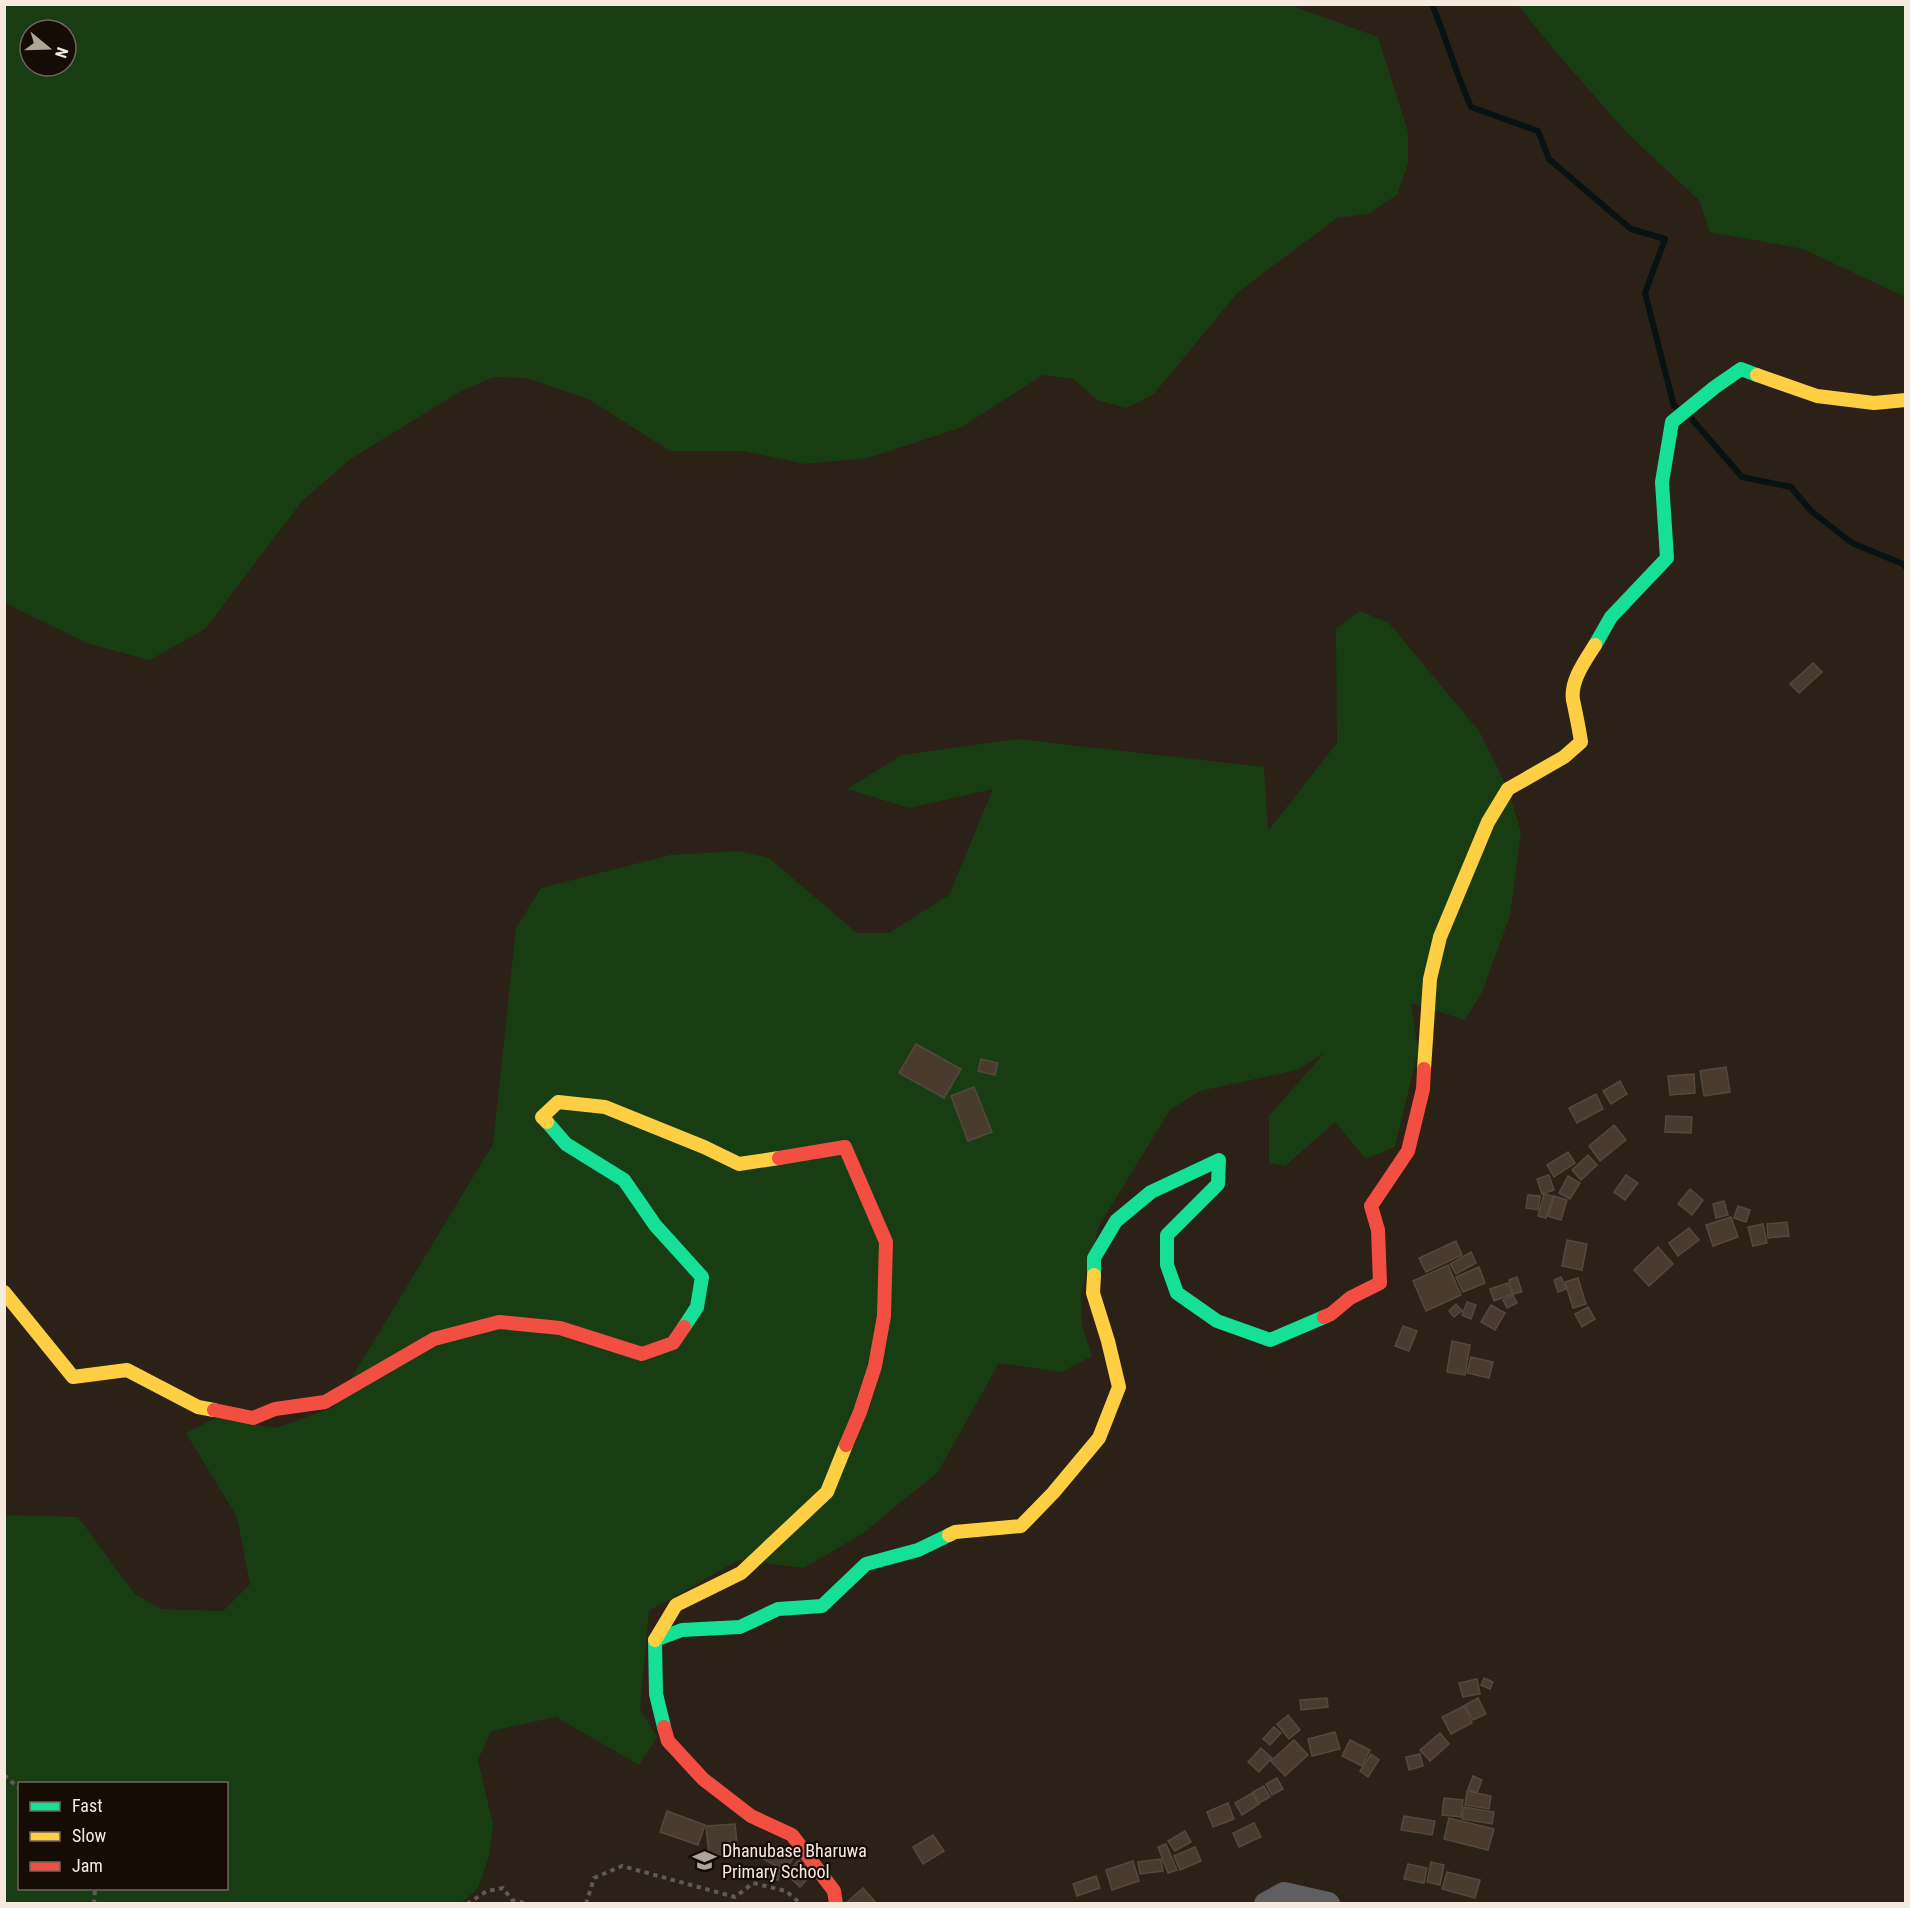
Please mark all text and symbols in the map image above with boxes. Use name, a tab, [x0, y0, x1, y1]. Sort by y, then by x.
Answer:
north arrow	[18, 18, 78, 78]
text: N	[51, 45, 72, 60]
legend	[18, 1782, 228, 1890]
text: Fast	[72, 1795, 103, 1816]
text: Slow	[72, 1825, 107, 1846]
place label: Dhanubase Bharuwa Primary School	[722, 1840, 867, 1882]
school or university icon: Dhanubase Bharuwa Primary School	[691, 1848, 717, 1874]
text: Jam	[72, 1855, 103, 1876]

